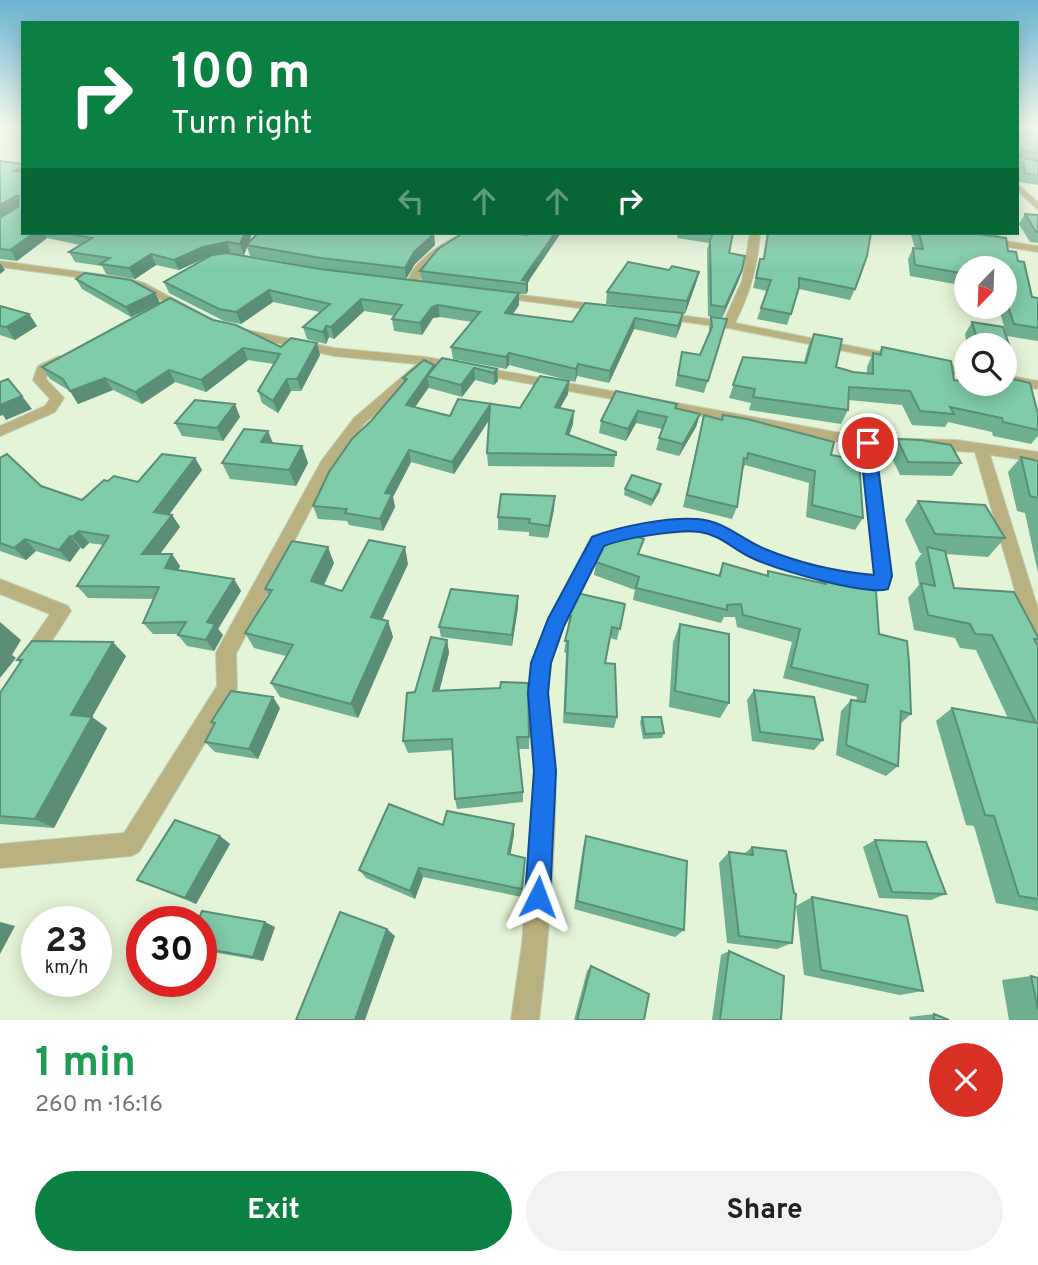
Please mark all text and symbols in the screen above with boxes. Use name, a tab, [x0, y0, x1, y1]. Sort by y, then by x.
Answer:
text: 100 m	[171, 44, 310, 106]
icon: right	[56, 49, 147, 140]
text: Turn right	[171, 105, 313, 145]
icon: left	[392, 182, 430, 220]
icon: ahead	[465, 182, 503, 220]
icon: ahead	[538, 182, 576, 220]
icon: right	[611, 182, 649, 220]
north arrow	[954, 256, 1017, 318]
map controls	[954, 256, 1017, 396]
button: search	[954, 333, 1017, 396]
pin	[838, 413, 898, 473]
icon: arrive	[849, 424, 887, 462]
position arrow	[501, 860, 575, 934]
speed limit sign: 30	[126, 906, 217, 997]
text: 23	[45, 920, 88, 964]
text: km/h	[45, 957, 88, 980]
text: 1 min	[35, 1038, 136, 1091]
button: close	[929, 1043, 1003, 1117]
text: 260 m · 16:16	[35, 1091, 163, 1120]
button: Exit	[35, 1171, 512, 1251]
button: Share	[526, 1171, 1003, 1251]

